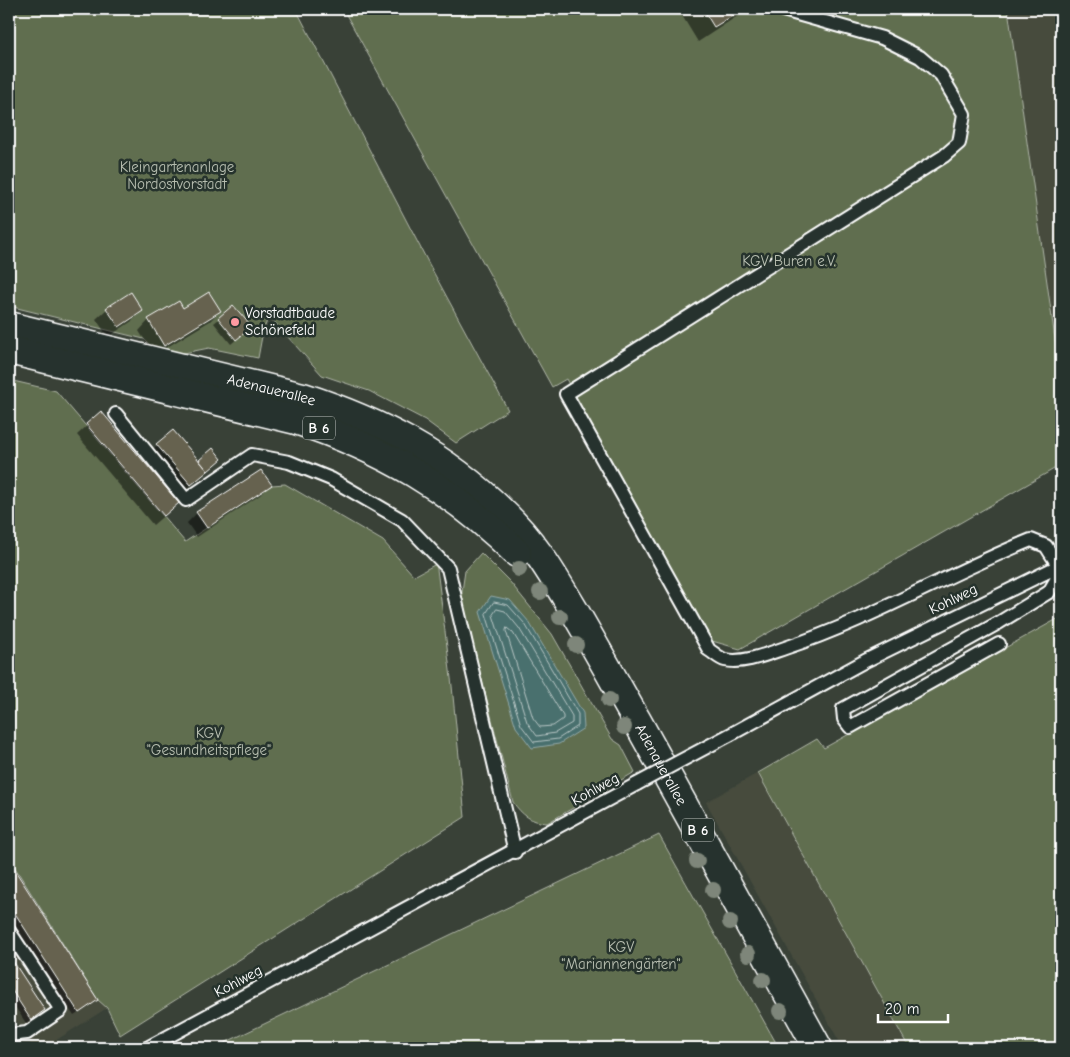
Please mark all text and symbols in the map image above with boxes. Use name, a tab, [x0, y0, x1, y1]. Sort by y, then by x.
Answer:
park label: Kleingartenanlage Nordostvorstadt	[120, 158, 235, 193]
park label: KGV Buren e.V.	[742, 252, 836, 270]
place label: Vorstadtbaude Schönefeld	[245, 304, 335, 339]
marker: Vorstadtbaude Schönefeld	[229, 316, 241, 328]
street label: Adenauerallee	[225, 370, 319, 410]
road number: B 6	[303, 416, 335, 439]
street label: Kohlweg	[926, 580, 980, 618]
street label: Adenauerallee	[631, 721, 691, 809]
park label: KGV "Gesundheitspflege"	[147, 724, 271, 759]
street label: Kohlweg	[568, 769, 622, 809]
road number: B 6	[682, 818, 714, 842]
park label: KGV "Mariannengärten"	[561, 938, 681, 973]
street label: Kohlweg	[211, 961, 265, 1001]
scale bar	[878, 992, 948, 1024]
text: 20 m	[885, 1000, 919, 1018]

